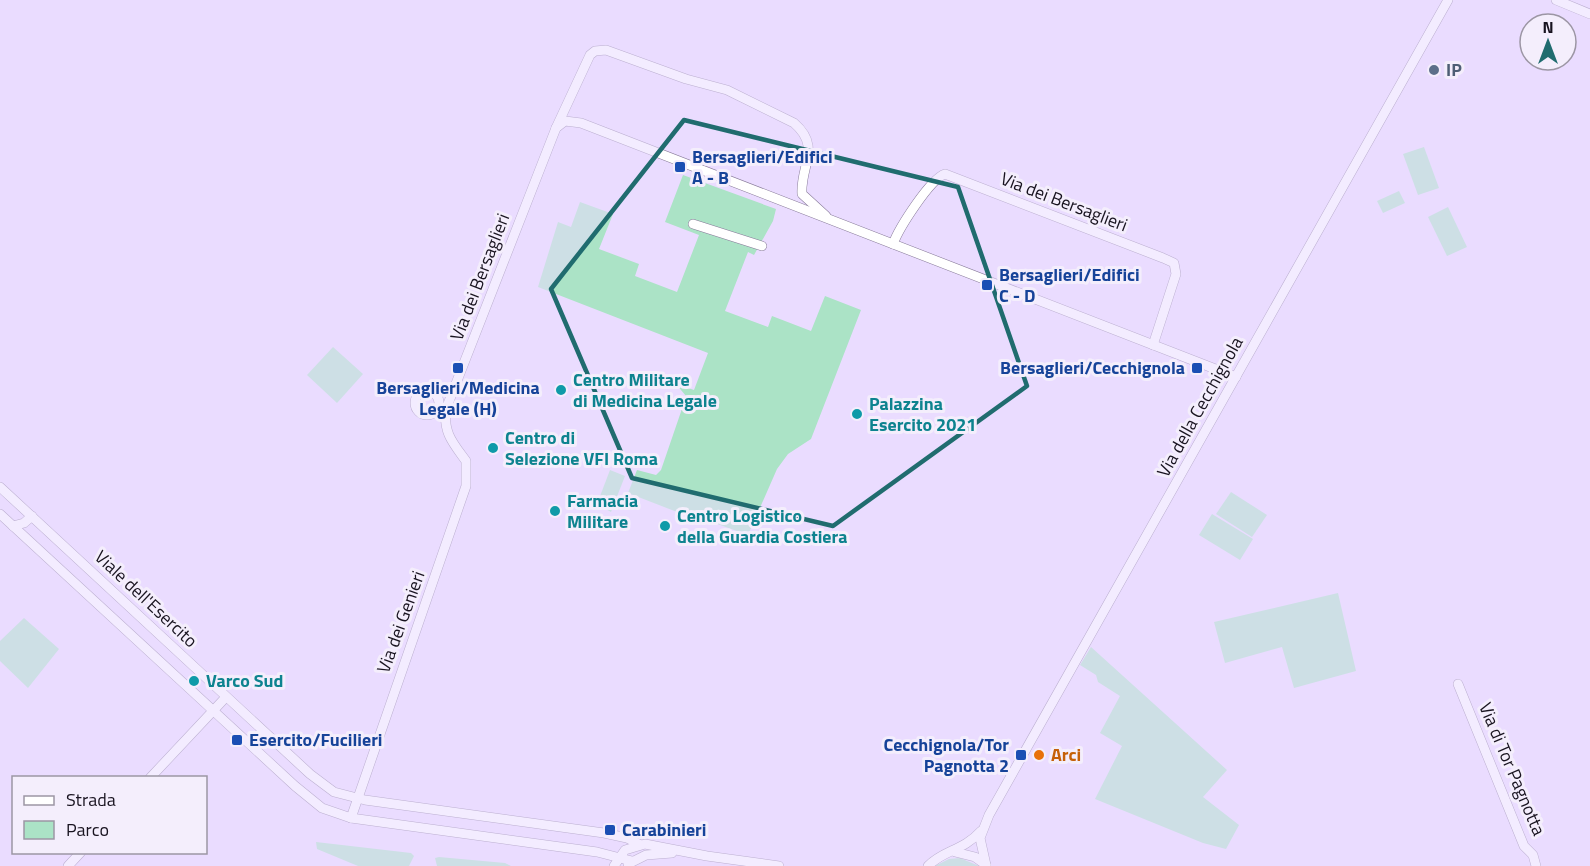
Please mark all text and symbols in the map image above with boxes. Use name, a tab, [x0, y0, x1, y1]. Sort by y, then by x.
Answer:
north arrow	[1518, 12, 1578, 72]
text: N	[1542, 15, 1554, 39]
place label: IP	[1446, 56, 1462, 83]
marker: IP	[1427, 63, 1441, 77]
place label: Bersaglieri/Edifici A - B	[692, 143, 833, 191]
marker: Bersaglieri/Edifici A - B	[673, 160, 687, 174]
street label: Via dei Bersaglieri	[997, 165, 1132, 238]
street label: Via dei Bersaglieri	[443, 209, 516, 344]
place label: Bersaglieri/Edifici C - D	[999, 261, 1140, 309]
marker: Bersaglieri/Edifici C - D	[980, 278, 994, 292]
street label: Via della Cecchignola	[1150, 332, 1249, 482]
place label: Bersaglieri/Cecchignola	[1000, 354, 1185, 381]
marker: Bersaglieri/Medicina Legale (H)	[451, 361, 465, 375]
marker: Bersaglieri/Cecchignola	[1190, 361, 1204, 375]
place label: Centro Militare di Medicina Legale	[573, 366, 717, 414]
place label: Bersaglieri/Medicina Legale (H)	[376, 374, 540, 422]
marker: Centro Militare di Medicina Legale	[554, 383, 568, 397]
place label: Palazzina Esercito 2021	[869, 390, 976, 438]
marker: Palazzina Esercito 2021	[850, 407, 864, 421]
place label: Centro di Selezione VFI Roma	[505, 424, 658, 472]
marker: Centro di Selezione VFI Roma	[486, 441, 500, 455]
place label: Farmacia Militare	[567, 487, 638, 535]
place label: Centro Logistico della Guardia Costiera	[677, 502, 847, 550]
marker: Farmacia Militare	[548, 504, 562, 518]
marker: Centro Logistico della Guardia Costiera	[658, 519, 672, 533]
street label: Viale dell'Esercito	[89, 544, 204, 654]
street label: Via dei Genieri	[370, 567, 432, 677]
place label: Varco Sud	[206, 667, 283, 694]
marker: Varco Sud	[187, 674, 201, 688]
street label: Via di Tor Pagnotta	[1472, 698, 1553, 839]
place label: Esercito/Fucilieri	[249, 726, 383, 753]
place label: Cecchignola/Tor Pagnotta 2	[884, 731, 1009, 779]
marker: Esercito/Fucilieri	[230, 733, 244, 747]
place label: Arci	[1051, 741, 1081, 768]
marker: Cecchignola/Tor Pagnotta 2	[1014, 748, 1028, 762]
marker: Arci	[1032, 748, 1046, 762]
legend	[12, 776, 207, 854]
text: Strada	[66, 786, 116, 813]
text: Parco	[66, 816, 109, 843]
place label: Carabinieri	[622, 816, 706, 843]
marker: Carabinieri	[603, 823, 617, 837]

